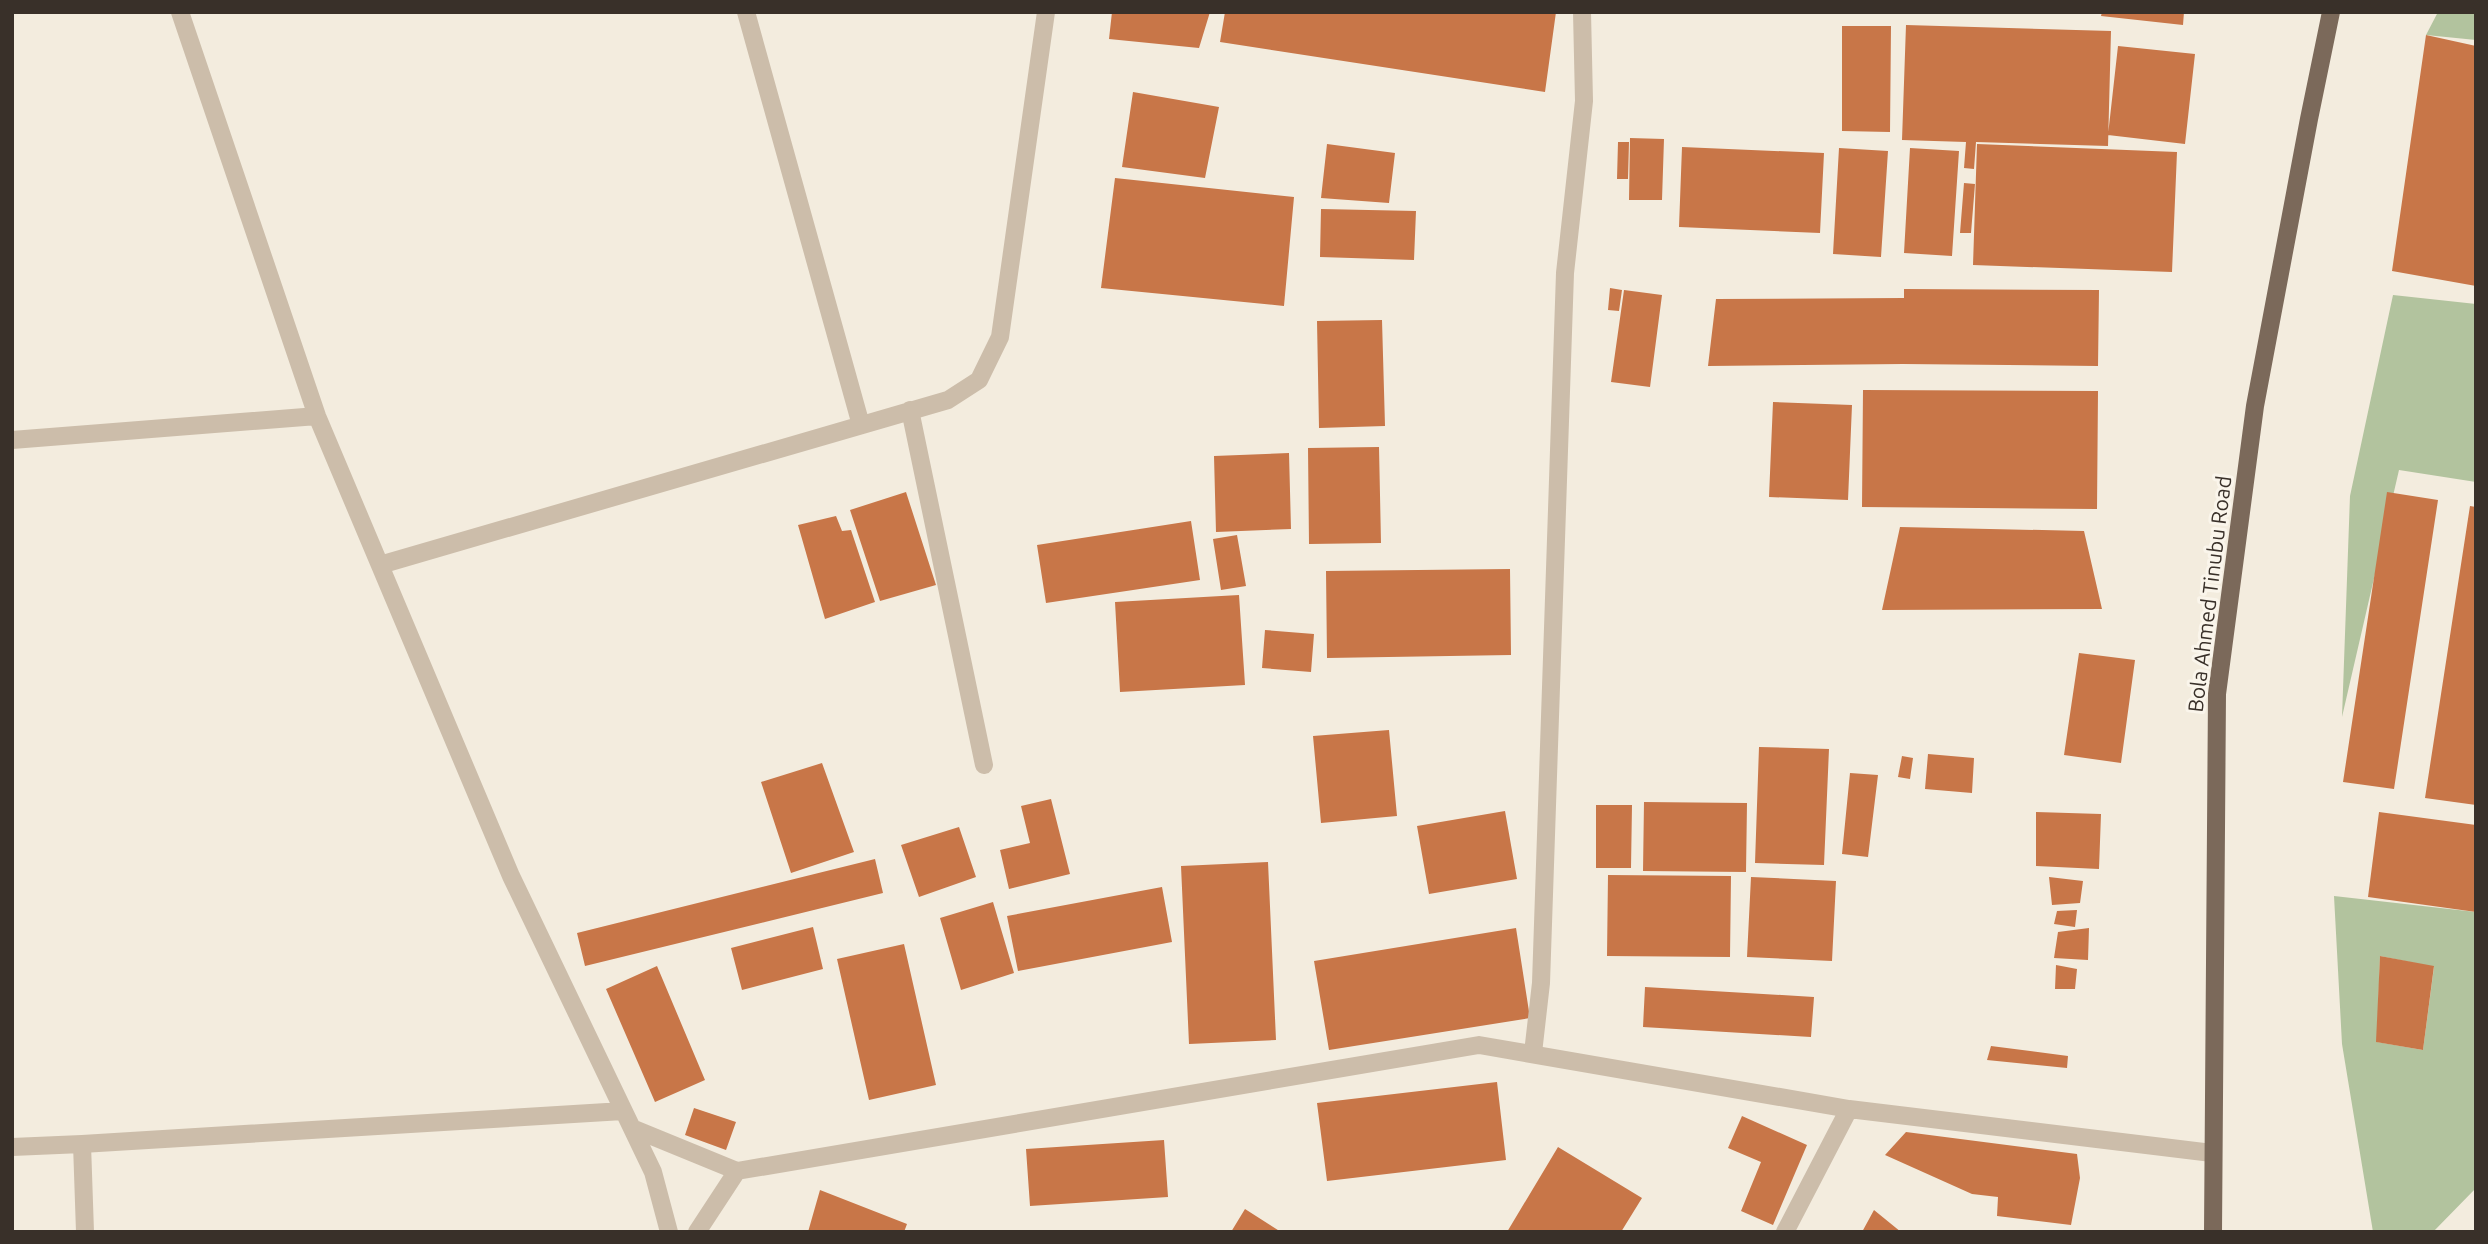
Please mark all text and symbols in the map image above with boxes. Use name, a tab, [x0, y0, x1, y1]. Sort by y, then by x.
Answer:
street label: Bola Ahmed Tinubu Road	[2183, 474, 2235, 714]

